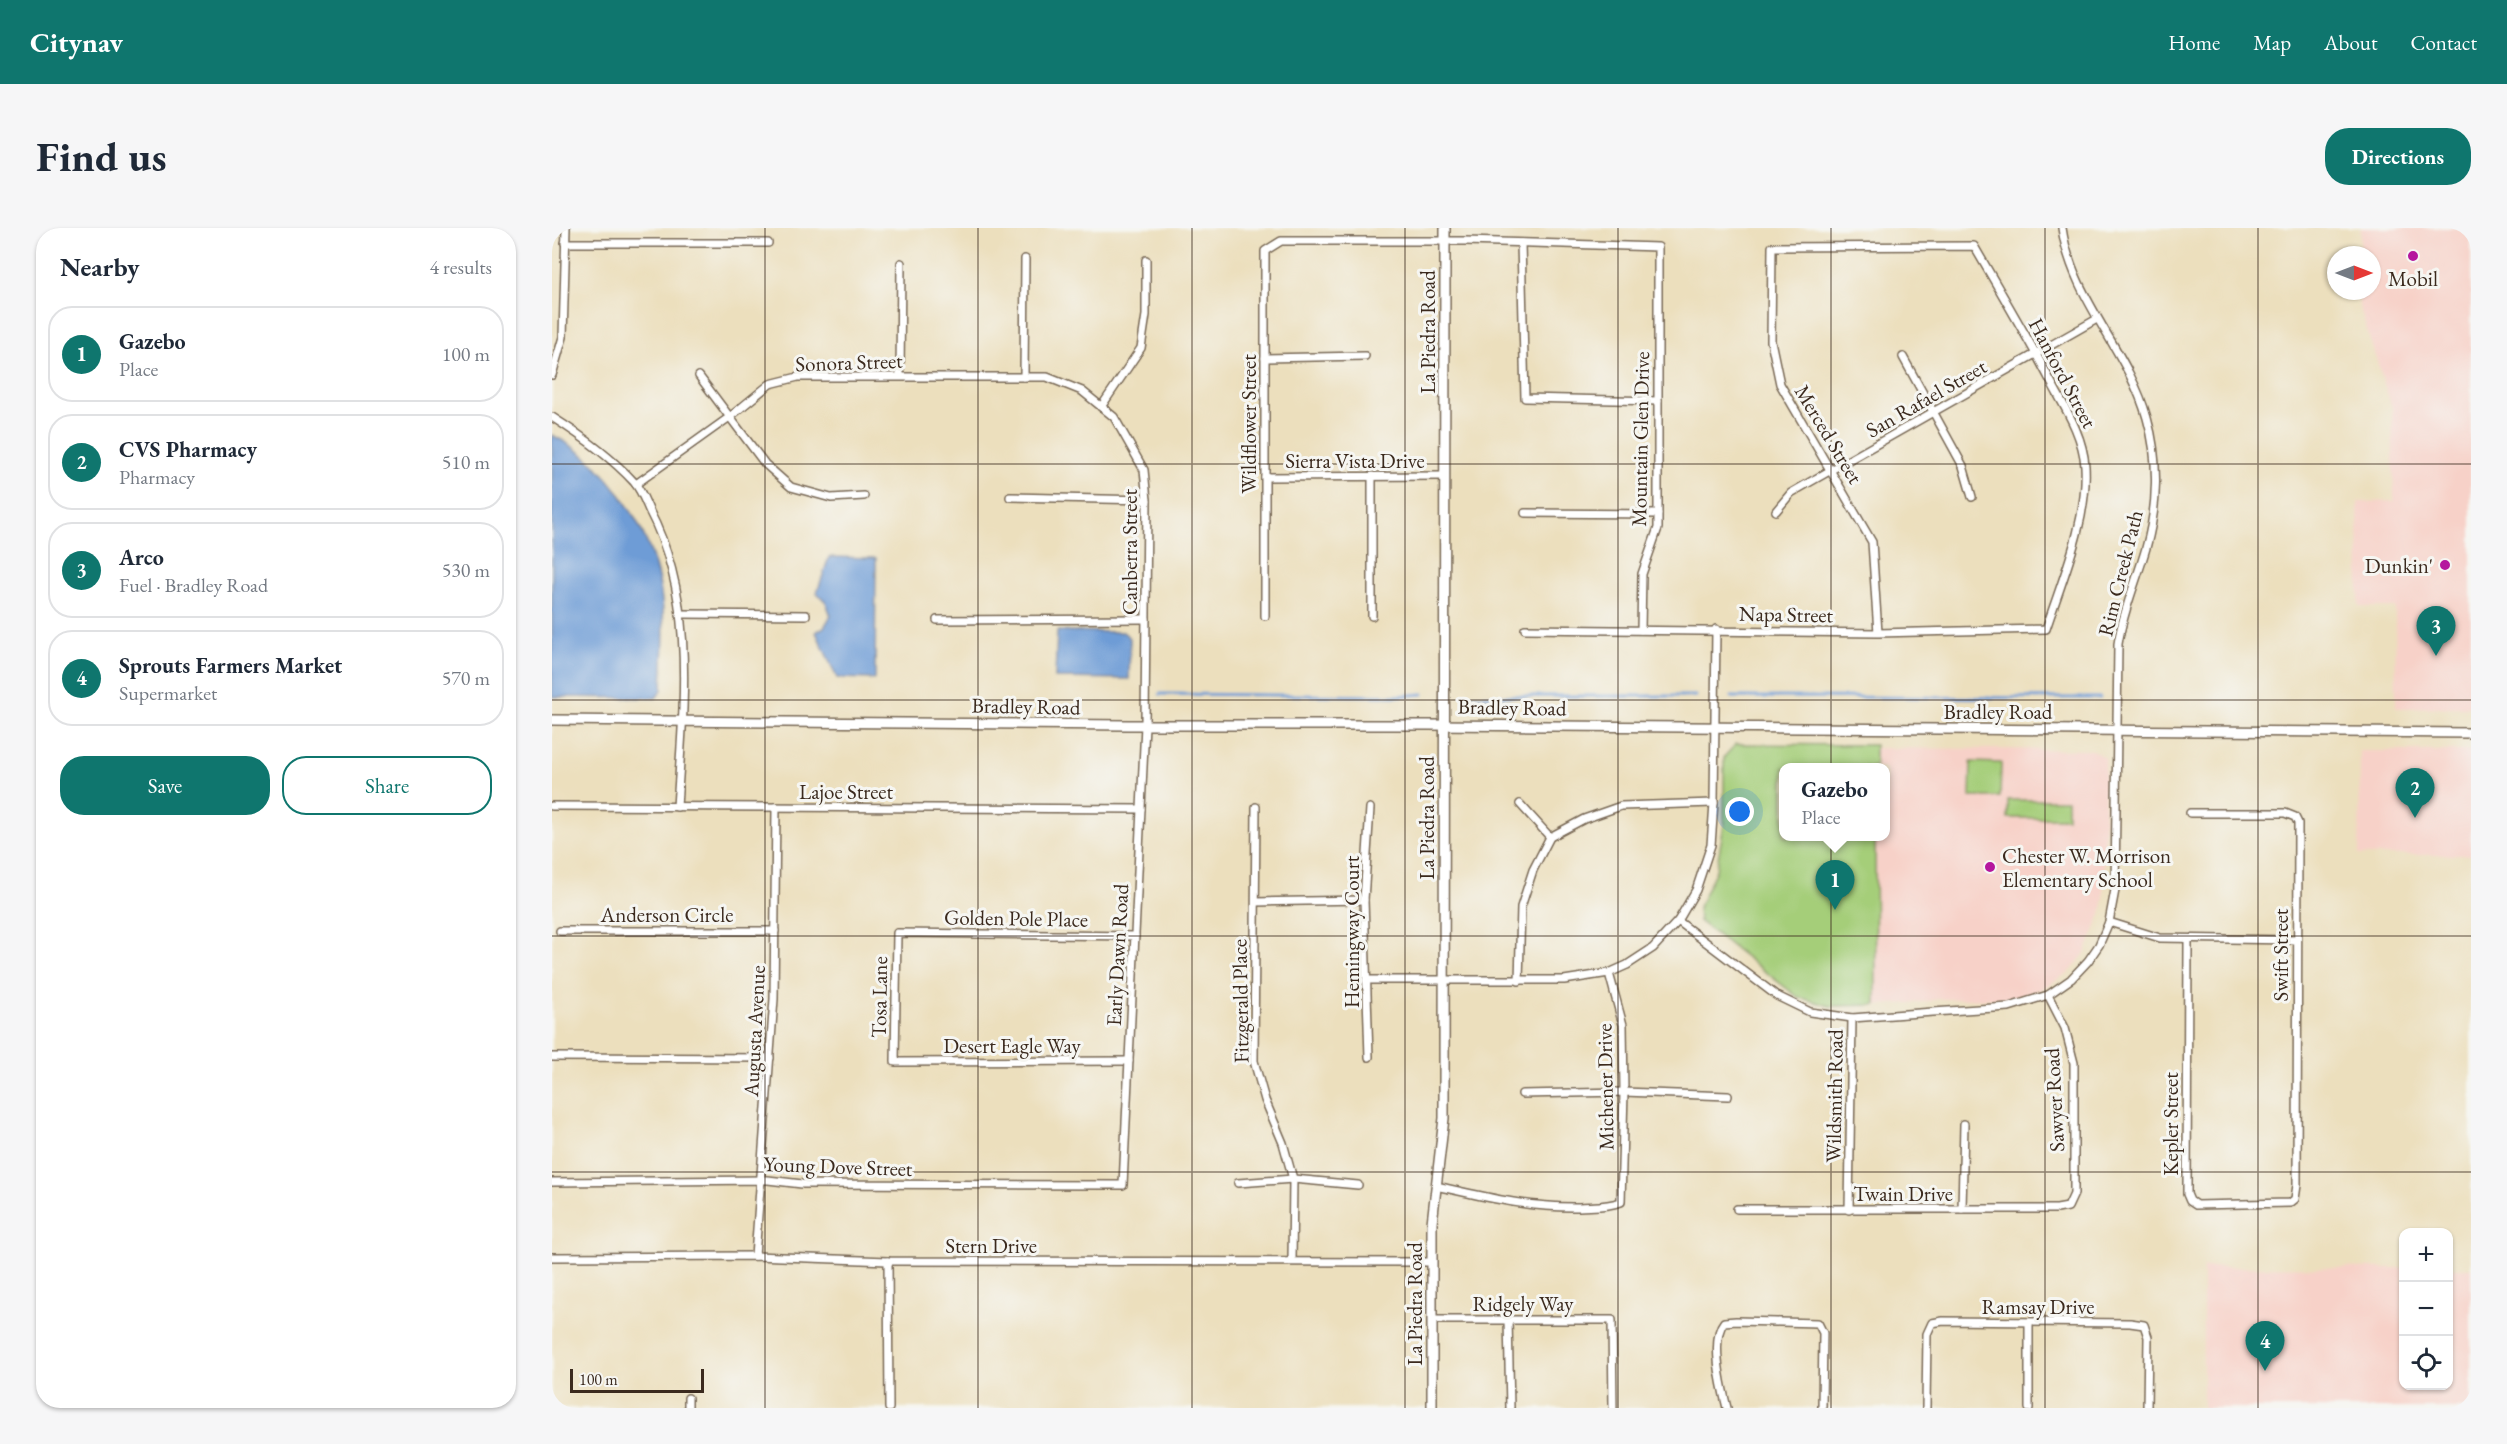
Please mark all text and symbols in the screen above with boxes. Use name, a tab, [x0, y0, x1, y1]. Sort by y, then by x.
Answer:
text: Citynav	[30, 24, 123, 60]
text: Home	[2168, 29, 2220, 56]
text: Map	[2253, 29, 2291, 56]
text: About	[2324, 29, 2377, 56]
text: Contact	[2410, 29, 2477, 56]
button: Directions	[2325, 128, 2471, 185]
text: Find us	[36, 129, 167, 184]
north arrow	[2327, 246, 2381, 300]
marker: Mobil	[2406, 249, 2420, 263]
text: Nearby	[60, 250, 140, 284]
text: 4 results	[429, 254, 492, 280]
place label: Mobil	[2388, 265, 2438, 292]
street label: La Piedra Road	[1414, 270, 1441, 394]
street label: Hanford Street	[2023, 313, 2104, 433]
text: Gazebo	[119, 327, 186, 356]
text: 1	[76, 341, 87, 367]
text: 100 m	[442, 341, 490, 367]
street label: Sonora Street	[795, 347, 904, 377]
street label: Mountain Glen Drive	[1625, 351, 1655, 527]
street label: San Rafael Street	[1861, 352, 1992, 443]
street label: Wildflower Street	[1235, 354, 1262, 494]
text: Place	[119, 356, 158, 382]
street label: Merced Street	[1789, 380, 1869, 489]
text: CVS Pharmacy	[119, 435, 257, 464]
street label: Sierra Vista Drive	[1285, 447, 1425, 474]
text: 2	[76, 449, 87, 475]
text: 510 m	[442, 449, 490, 475]
text: Pharmacy	[119, 464, 195, 490]
street label: Canberra Street	[1116, 489, 1143, 615]
street label: Rim Creek Path	[2091, 507, 2149, 639]
text: Arco	[119, 543, 164, 572]
place label: Dunkin'	[2365, 552, 2433, 579]
text: 3	[76, 557, 87, 583]
text: 530 m	[442, 557, 490, 583]
marker: Dunkin'	[2438, 558, 2452, 572]
text: Fuel · Bradley Road	[119, 572, 268, 598]
street label: Napa Street	[1739, 600, 1834, 628]
pin: 3	[2416, 606, 2456, 656]
text: Sprouts Farmers Market	[119, 651, 342, 680]
text: 4	[76, 665, 87, 691]
text: 570 m	[442, 665, 490, 691]
text: Supermarket	[119, 680, 217, 706]
street label: Bradley Road	[971, 692, 1081, 720]
street label: Bradley Road	[1457, 693, 1567, 721]
street label: Bradley Road	[1944, 698, 2053, 725]
button: Save	[60, 756, 270, 815]
button: Share	[282, 756, 492, 815]
street label: La Piedra Road	[1413, 756, 1440, 880]
popup	[1779, 763, 1890, 841]
pin: 2	[2396, 768, 2434, 818]
text: Gazebo	[1801, 775, 1868, 804]
street label: Lajoe Street	[799, 778, 893, 805]
your location	[1725, 797, 1754, 826]
text: Place	[1801, 804, 1841, 830]
place label: Chester W. Morrison Elementary School	[2002, 842, 2171, 893]
street label: Hemingway Court	[1338, 855, 1365, 1008]
pin: 1	[1816, 860, 1854, 910]
marker: Chester W. Morrison Elementary School	[1983, 860, 1997, 874]
street label: Early Dawn Road	[1100, 883, 1134, 1027]
street label: Anderson Circle	[600, 901, 733, 928]
street label: Golden Pole Place	[944, 903, 1088, 933]
street label: Swift Street	[2267, 908, 2294, 1001]
street label: Fitzgerald Place	[1225, 939, 1255, 1063]
street label: Tosa Lane	[865, 956, 893, 1038]
street label: Augusta Avenue	[737, 964, 771, 1099]
street label: Michener Drive	[1590, 1023, 1620, 1151]
street label: Wildsmith Road	[1819, 1029, 1849, 1163]
street label: Desert Eagle Way	[943, 1032, 1082, 1059]
street label: Sawyer Road	[2038, 1047, 2070, 1153]
street label: Kepler Street	[2157, 1072, 2184, 1176]
street label: Young Dove Street	[763, 1150, 913, 1182]
street label: Twain Drive	[1853, 1180, 1953, 1207]
map controls	[2399, 1228, 2453, 1390]
button: +	[2399, 1228, 2453, 1282]
street label: Stern Drive	[945, 1232, 1037, 1259]
street label: La Piedra Road	[1401, 1242, 1428, 1366]
button: −	[2399, 1282, 2453, 1336]
street label: Ridgely Way	[1472, 1290, 1574, 1317]
street label: Ramsay Drive	[1982, 1293, 2094, 1320]
pin: 4	[2246, 1322, 2284, 1371]
button: locate	[2399, 1336, 2453, 1390]
scale bar	[570, 1366, 704, 1394]
text: 100 m	[579, 1369, 618, 1390]

